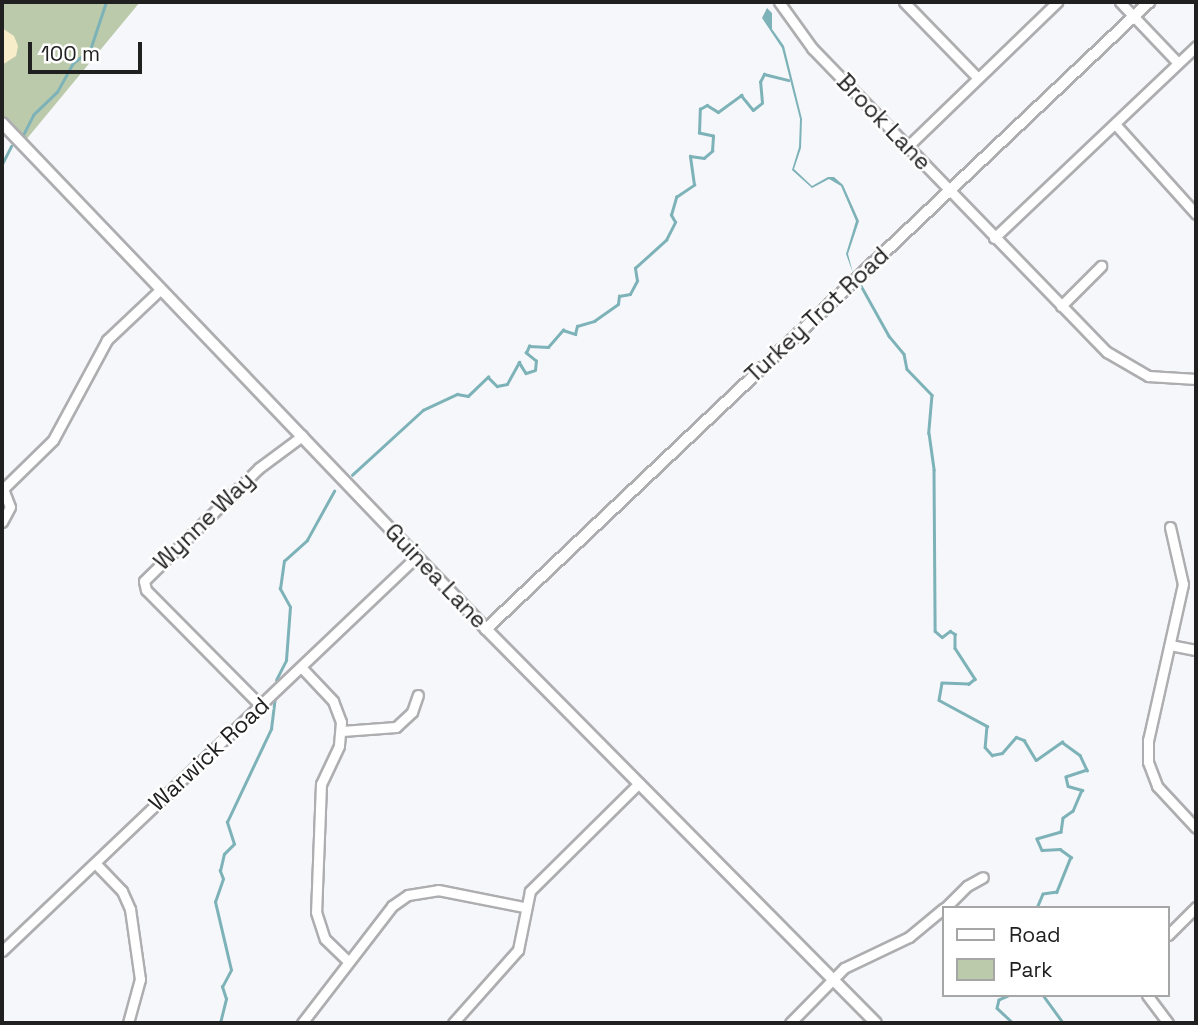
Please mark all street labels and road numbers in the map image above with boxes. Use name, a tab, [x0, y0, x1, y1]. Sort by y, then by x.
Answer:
street label: Brook Lane	[831, 68, 937, 176]
street label: Turkey Trot Road	[739, 241, 895, 389]
street label: Wynne Way	[148, 466, 260, 576]
street label: Guinea Lane	[379, 518, 493, 634]
street label: Warwick Road	[143, 691, 275, 817]

